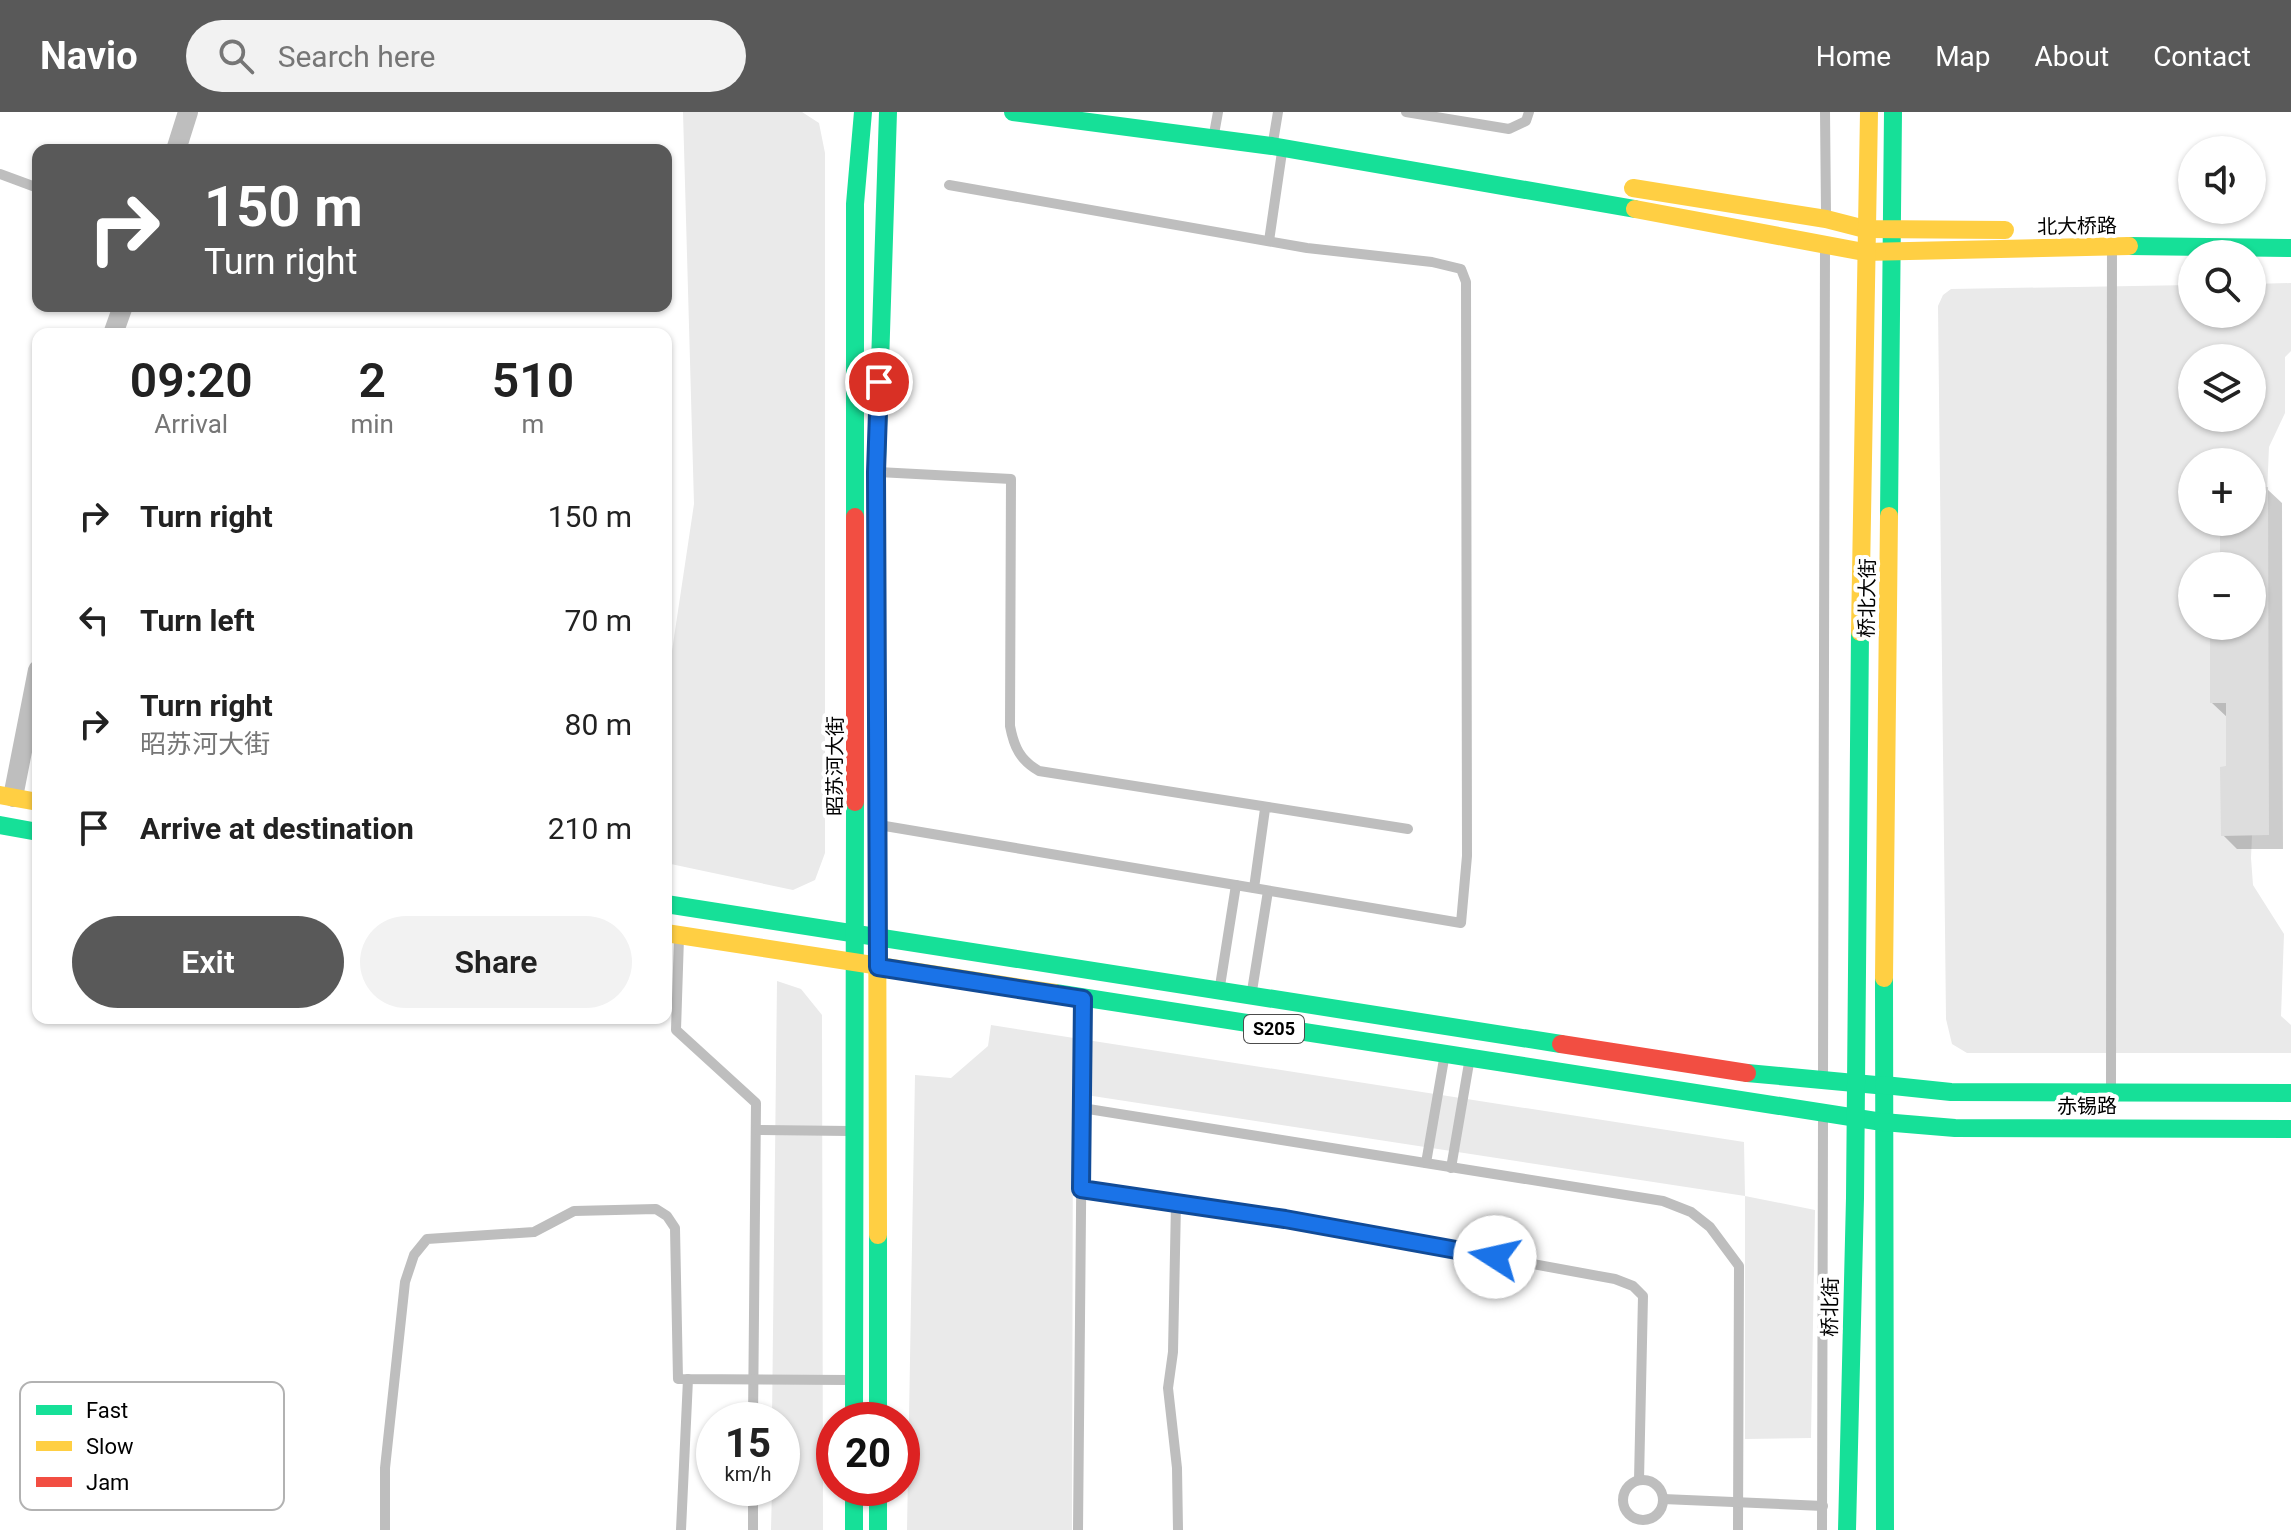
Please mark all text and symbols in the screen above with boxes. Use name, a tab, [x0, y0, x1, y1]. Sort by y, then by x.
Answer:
search box	[186, 20, 746, 92]
text: Navio	[40, 34, 138, 78]
icon: search	[214, 34, 258, 78]
text: Search here	[278, 39, 435, 74]
text: Home	[1816, 40, 1891, 73]
text: Map	[1935, 40, 1991, 73]
text: About	[2035, 40, 2109, 73]
text: Contact	[2153, 40, 2251, 73]
map controls	[2178, 136, 2266, 640]
button: sound	[2178, 136, 2266, 224]
text: 150 m	[204, 174, 363, 240]
icon: right	[72, 176, 176, 280]
street label: 北大桥路	[2037, 213, 2117, 239]
button: search	[2178, 240, 2266, 328]
text: Turn right	[204, 241, 357, 283]
button: layers	[2178, 344, 2266, 432]
pin	[845, 348, 913, 416]
text: 09:20	[130, 352, 253, 409]
text: 2	[359, 352, 386, 409]
text: 510	[492, 352, 574, 409]
icon: arrive	[857, 360, 901, 404]
text: Arrival	[154, 409, 228, 439]
text: min	[350, 409, 394, 439]
text: m	[522, 409, 544, 439]
button: +	[2178, 448, 2266, 536]
icon: right	[72, 494, 116, 538]
text: Turn right	[140, 499, 273, 534]
text: 150 m	[548, 499, 632, 534]
button: −	[2178, 552, 2266, 640]
street label: 桥北大街	[1854, 558, 1880, 638]
icon: left	[72, 598, 116, 642]
text: Turn left	[140, 603, 255, 638]
text: 70 m	[565, 603, 632, 638]
text: Turn right	[140, 688, 273, 723]
icon: right	[72, 702, 116, 746]
text: 80 m	[565, 707, 632, 742]
street label: 昭苏河大街	[823, 716, 847, 816]
text: 昭苏河大街	[140, 729, 270, 759]
icon: arrive	[72, 806, 116, 850]
text: Arrive at destination	[140, 811, 414, 846]
text: 210 m	[548, 811, 632, 846]
button: Exit	[72, 916, 344, 1008]
button: Share	[360, 916, 632, 1008]
road number: S205	[1244, 1015, 1304, 1043]
street label: 赤锡路	[2057, 1094, 2117, 1118]
position arrow	[1453, 1215, 1537, 1299]
street label: 桥北街	[1817, 1277, 1843, 1337]
legend	[20, 1382, 284, 1510]
text: Fast	[86, 1398, 128, 1423]
speed limit sign: 20	[816, 1402, 920, 1506]
text: 15	[725, 1420, 771, 1467]
text: Slow	[86, 1434, 134, 1459]
text: km/h	[725, 1462, 771, 1486]
text: Jam	[86, 1470, 129, 1495]

